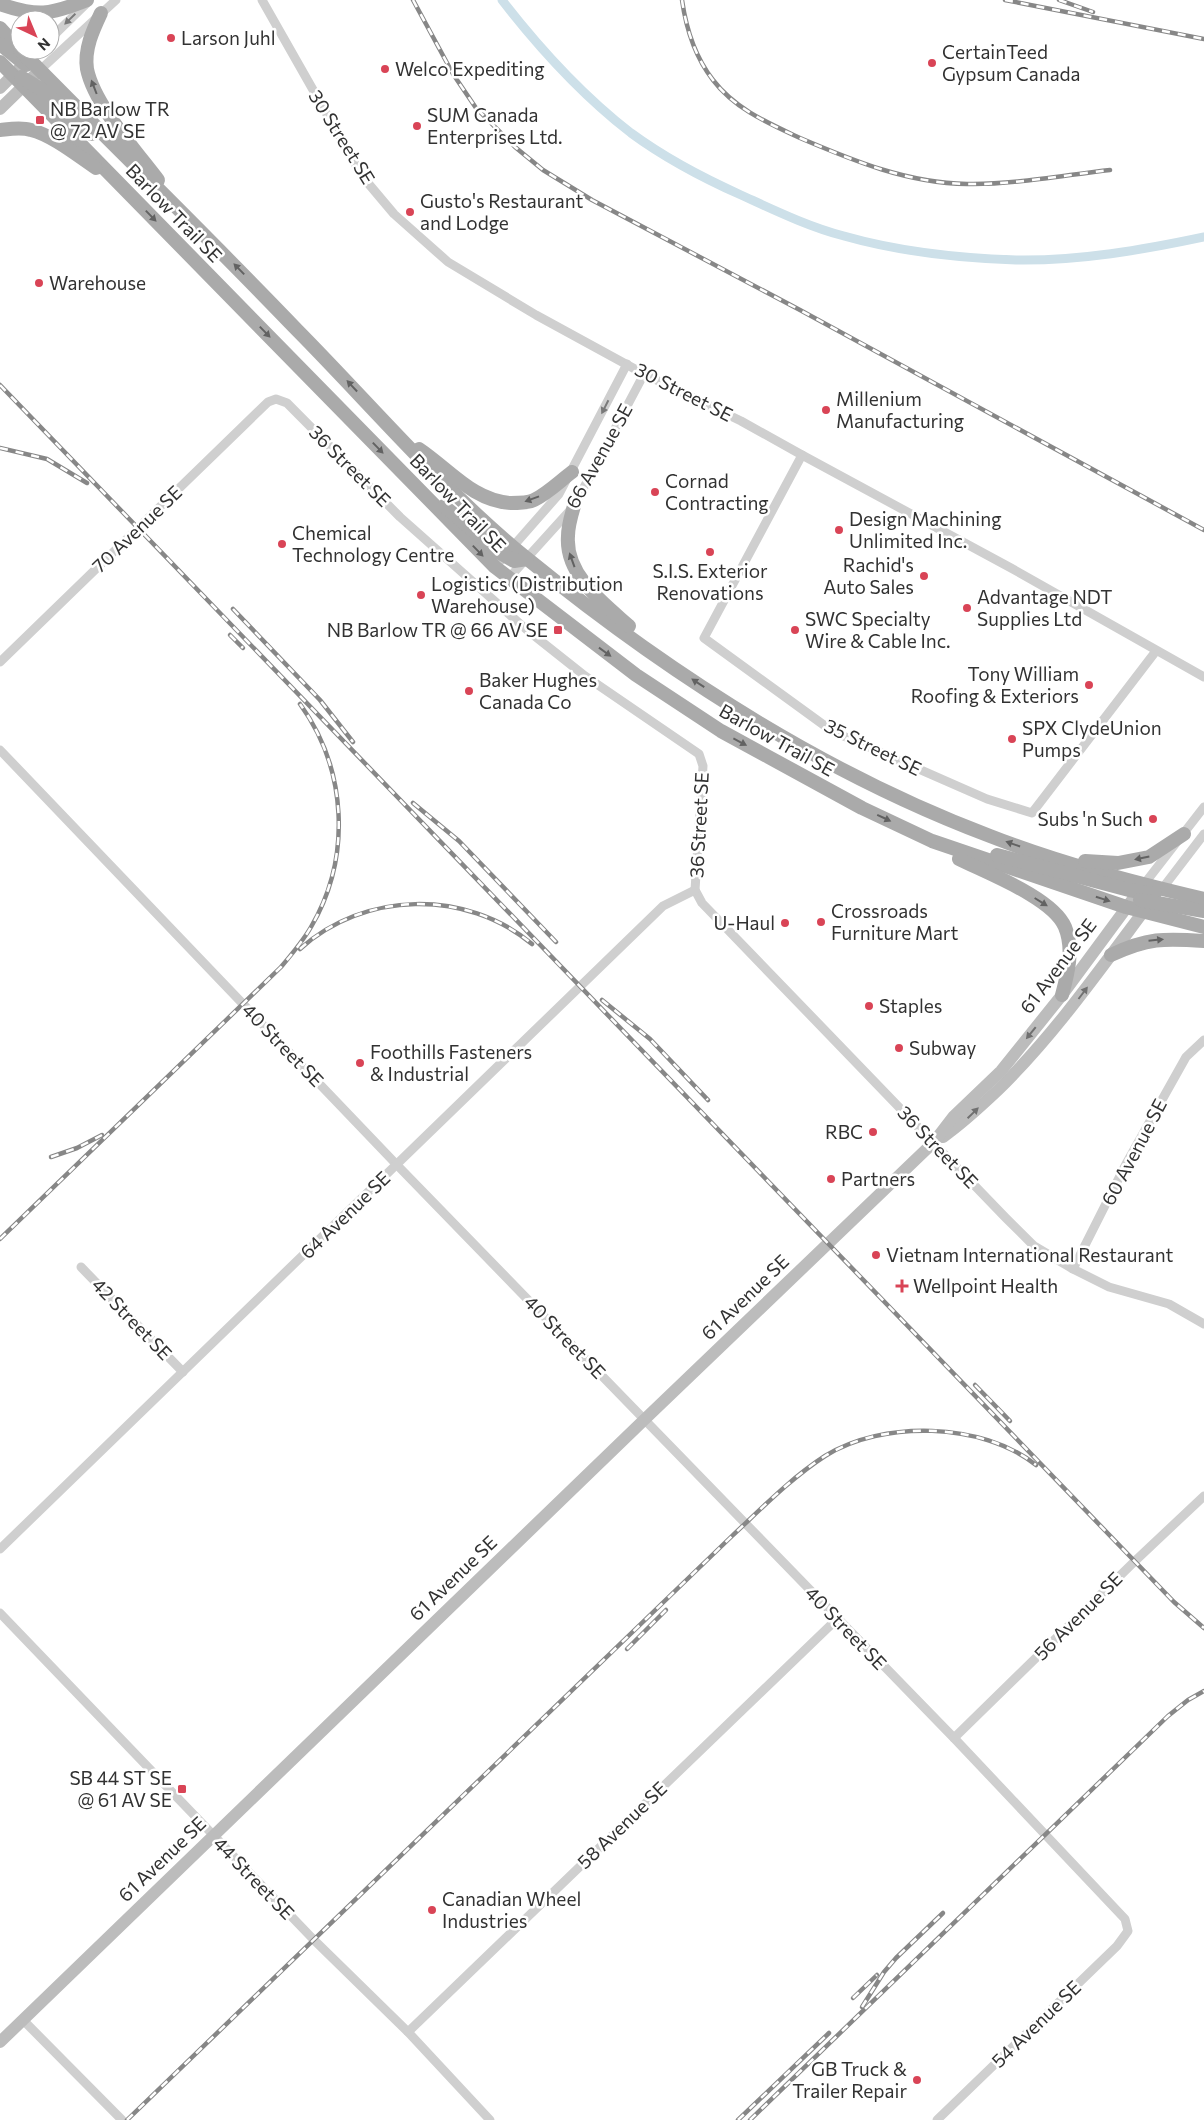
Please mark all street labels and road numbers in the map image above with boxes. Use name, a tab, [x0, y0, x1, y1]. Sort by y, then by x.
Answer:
street label: 30 Street SE	[304, 85, 380, 188]
street label: Barlow Trail SE	[122, 159, 227, 267]
street label: 30 Street SE	[631, 357, 737, 426]
street label: 66 Avenue SE	[560, 399, 637, 512]
street label: 36 Street SE	[305, 420, 396, 511]
street label: Barlow Trail SE	[406, 449, 511, 557]
street label: 70 Avenue SE	[87, 480, 186, 577]
street label: Barlow Trail SE	[716, 698, 839, 781]
street label: 35 Street SE	[821, 713, 926, 780]
street label: 36 Street SE	[684, 772, 713, 878]
street label: 61 Avenue SE	[1015, 914, 1101, 1018]
street label: 40 Street SE	[238, 998, 329, 1091]
street label: 60 Avenue SE	[1096, 1095, 1171, 1209]
street label: 36 Street SE	[893, 1101, 983, 1193]
street label: 64 Avenue SE	[295, 1166, 394, 1263]
street label: 61 Avenue SE	[696, 1249, 793, 1344]
street label: 42 Street SE	[88, 1273, 177, 1364]
street label: 40 Street SE	[520, 1290, 611, 1383]
street label: 61 Avenue SE	[404, 1530, 501, 1625]
street label: 56 Avenue SE	[1029, 1567, 1127, 1665]
street label: 40 Street SE	[801, 1581, 892, 1674]
street label: 58 Avenue SE	[572, 1776, 671, 1873]
street label: 61 Avenue SE	[113, 1811, 210, 1906]
street label: 44 Street SE	[209, 1831, 300, 1924]
street label: 54 Avenue SE	[986, 1975, 1085, 2072]

